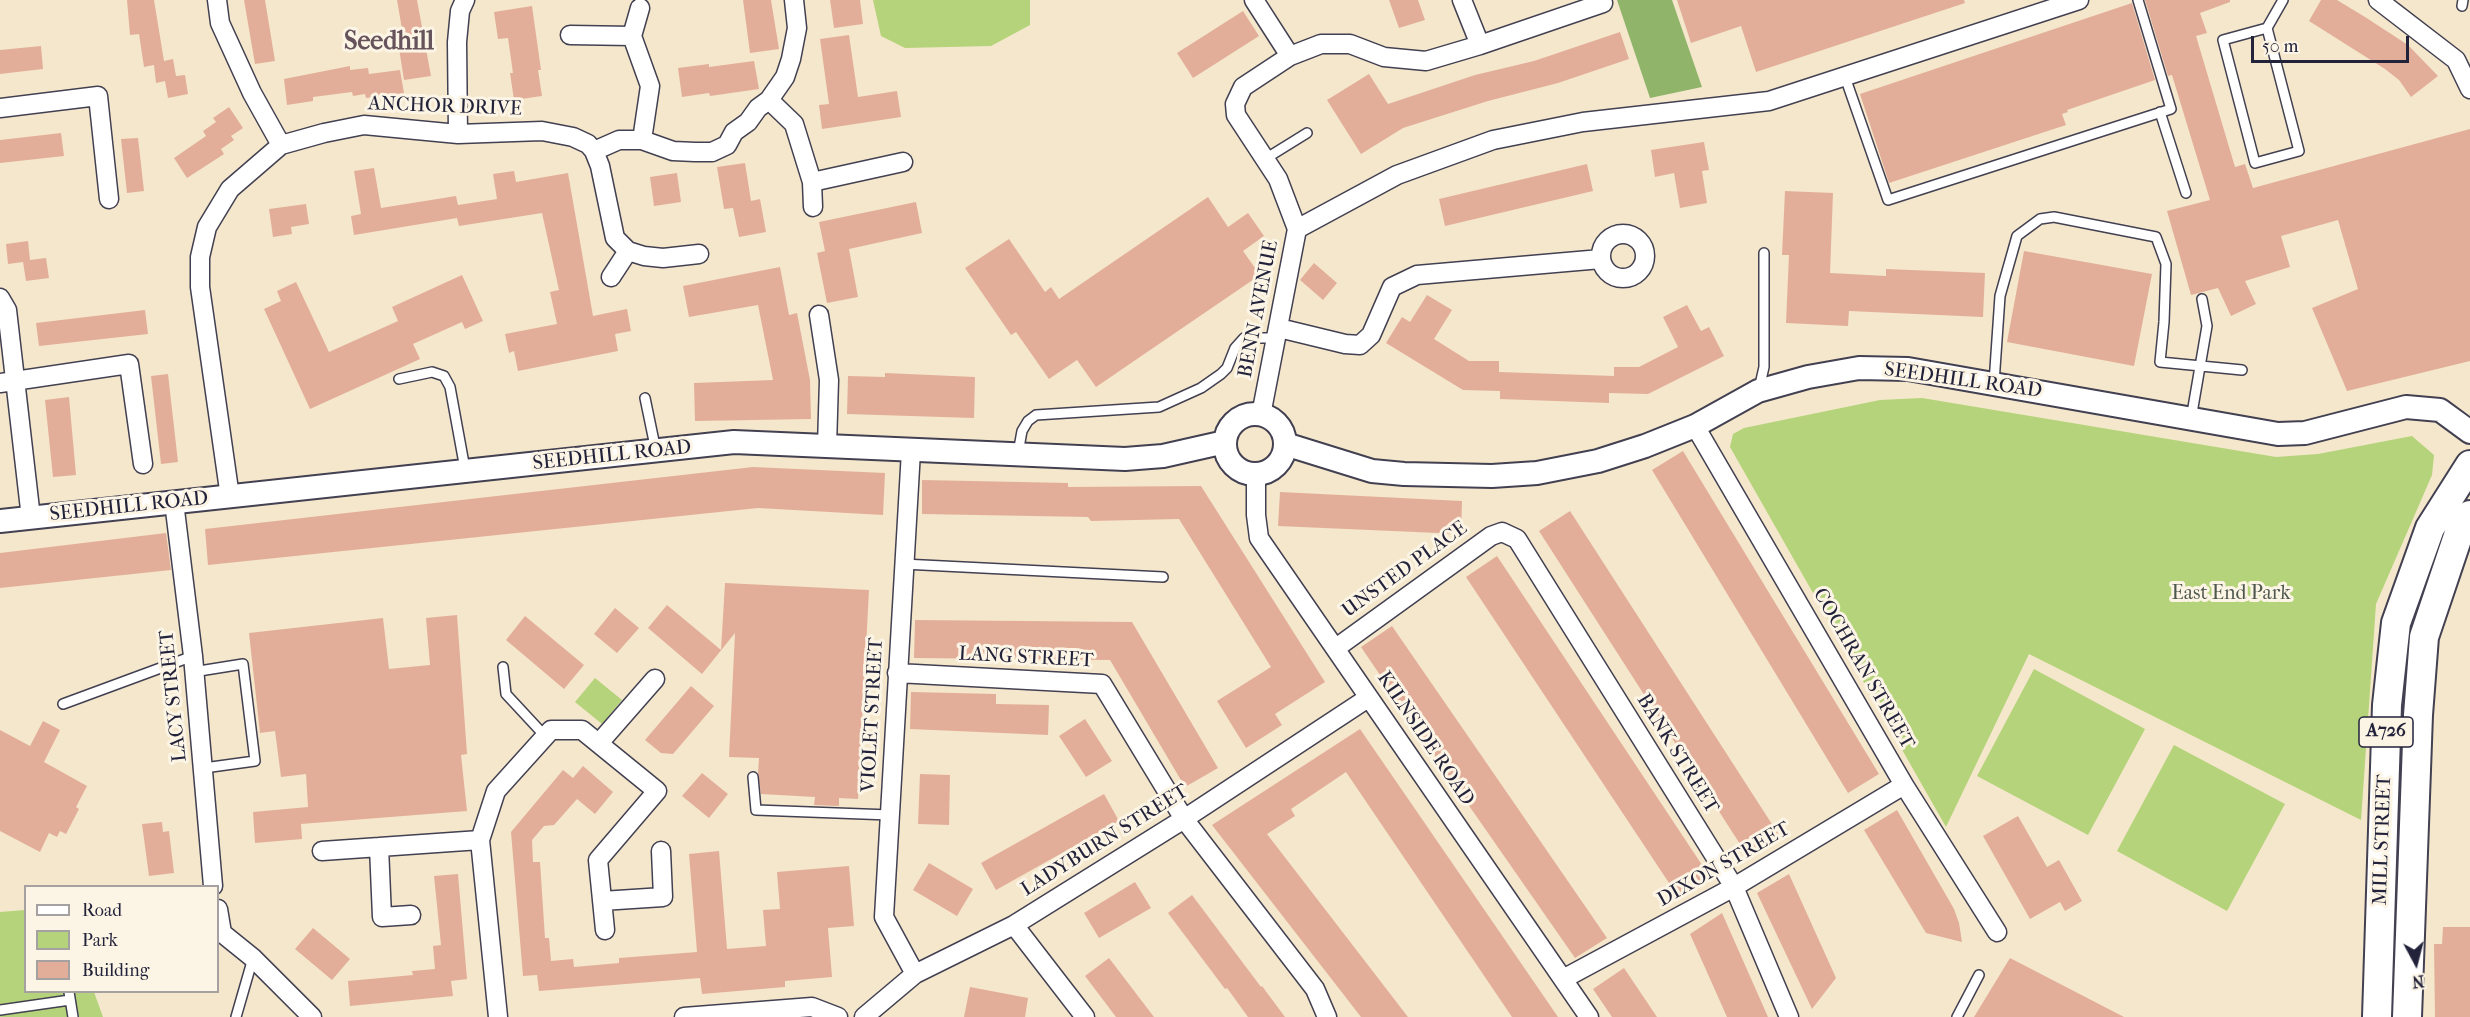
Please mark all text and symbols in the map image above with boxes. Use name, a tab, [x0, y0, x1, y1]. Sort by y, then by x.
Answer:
scale bar	[2254, 24, 2412, 62]
district label: Seedhill	[344, 27, 434, 59]
text: 50 m	[2262, 36, 2298, 57]
street label: ANCHOR DRIVE	[368, 92, 522, 122]
street label: BENN AVENUE	[1234, 238, 1284, 380]
street label: SEEDHILL ROAD	[1882, 358, 2044, 404]
street label: SEEDHILL ROAD	[532, 436, 692, 476]
street label: SEEDHILL ROAD	[49, 487, 209, 527]
street label: UNSTED PLACE	[1338, 517, 1472, 623]
park label: East End Park	[2172, 582, 2290, 606]
street label: COCHRAN STREET	[1807, 584, 1919, 754]
street label: LACY STREET	[155, 629, 193, 763]
street label: VIOLET STREET	[857, 637, 889, 793]
street label: LANG STREET	[958, 642, 1094, 674]
street label: KILNSIDE ROAD	[1371, 667, 1479, 811]
street label: BANK STREET	[1631, 690, 1723, 818]
road number: A726	[2359, 717, 2413, 747]
street label: MILL STREET	[2369, 774, 2397, 906]
street label: LADYBURN STREET	[1017, 780, 1193, 902]
street label: DIXON STREET	[1653, 817, 1795, 913]
legend	[24, 885, 219, 993]
text: Road	[82, 900, 122, 921]
text: Park	[82, 930, 118, 951]
north arrow	[2386, 933, 2446, 993]
text: Building	[82, 960, 149, 981]
text: N	[2411, 971, 2425, 992]

